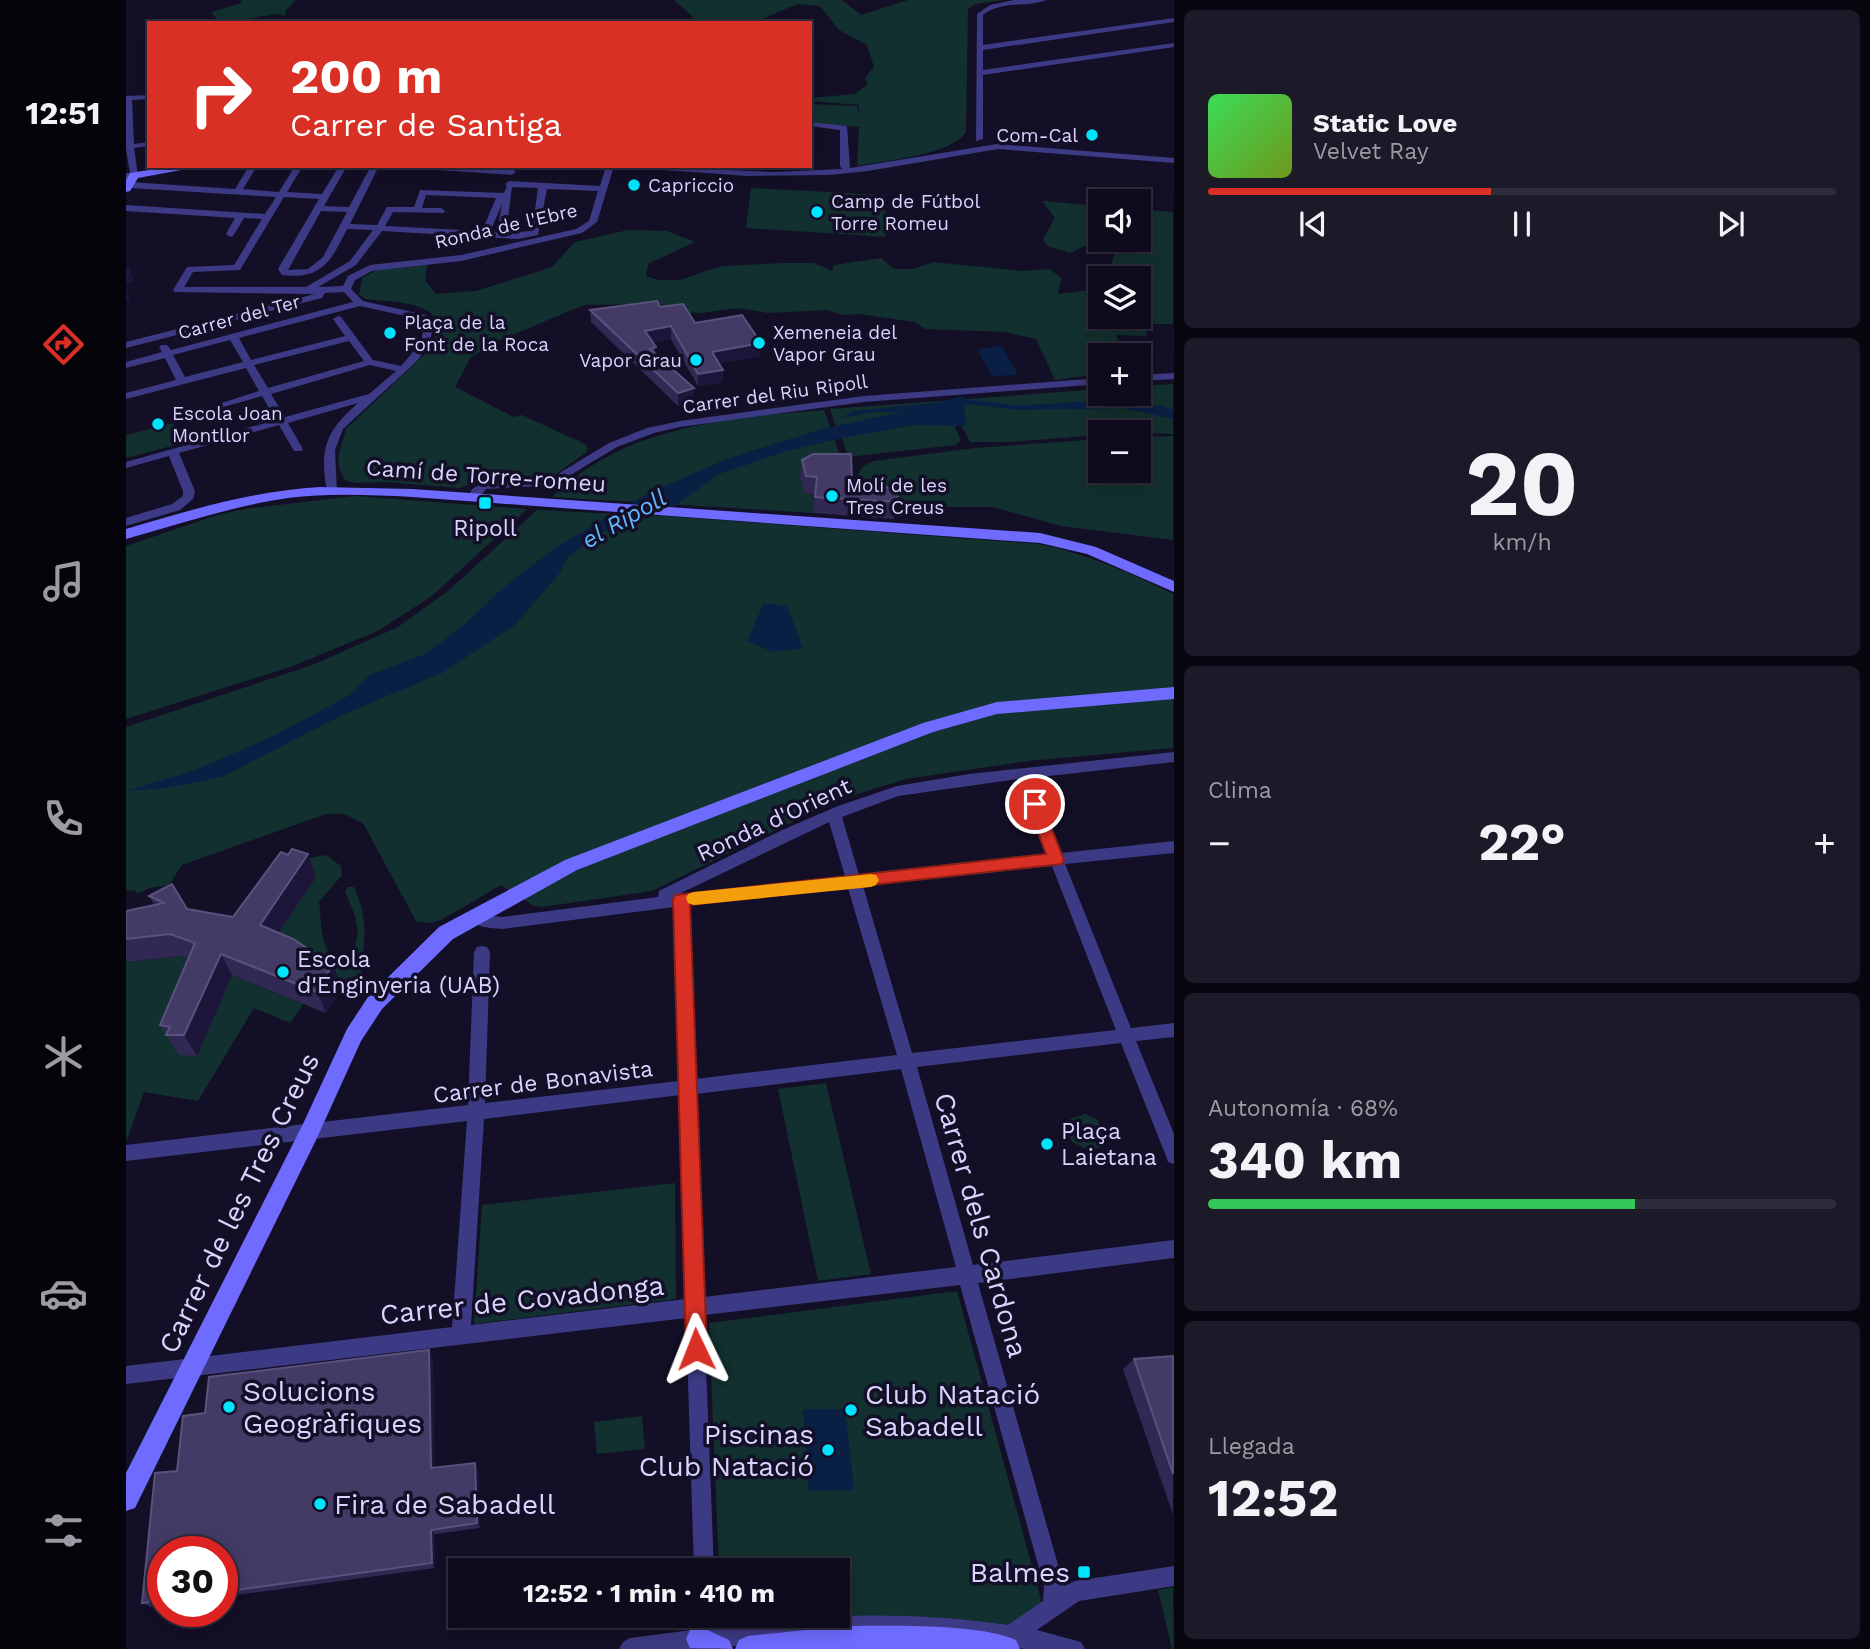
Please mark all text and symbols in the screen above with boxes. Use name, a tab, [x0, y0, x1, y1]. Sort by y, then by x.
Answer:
text: 200 m	[290, 47, 442, 105]
icon: right	[175, 49, 266, 140]
text: 12:51	[26, 94, 100, 132]
text: Carrer de Santiga	[290, 106, 562, 144]
text: Static Love	[1313, 108, 1457, 138]
place label: Com-Cal	[996, 124, 1078, 147]
marker: Com-Cal	[1084, 127, 1100, 143]
text: Velvet Ray	[1313, 138, 1429, 165]
place label: Capriccio	[648, 174, 734, 197]
marker: Capriccio	[626, 177, 642, 193]
map controls	[1088, 189, 1151, 483]
button: sound	[1088, 189, 1151, 252]
place label: Camp de Fútbol Torre Romeu	[831, 190, 980, 235]
street label: Ronda de l'Ebre	[432, 198, 580, 254]
marker: Camp de Fútbol Torre Romeu	[809, 204, 825, 220]
icon: previous	[1294, 205, 1332, 243]
icon: pause	[1503, 205, 1541, 243]
icon: next	[1712, 205, 1750, 243]
button: layers	[1088, 266, 1151, 329]
street label: Carrer del Ter	[175, 290, 303, 344]
place label: Plaça de la Font de la Roca	[404, 311, 549, 356]
icon: directions	[39, 320, 88, 369]
place label: Xemeneia del Vapor Grau	[773, 321, 897, 366]
marker: Plaça de la Font de la Roca	[382, 325, 398, 341]
marker: Xemeneia del Vapor Grau	[751, 335, 767, 351]
button: +	[1088, 343, 1151, 406]
place label: Vapor Grau	[579, 349, 682, 372]
marker: Vapor Grau	[688, 352, 704, 368]
street label: Carrer del Riu Ripoll	[681, 370, 869, 418]
place label: Escola Joan Montllor	[172, 402, 283, 447]
marker: Escola Joan Montllor	[150, 416, 166, 432]
button: −	[1088, 420, 1151, 483]
text: 20	[1466, 430, 1578, 537]
street label: Camí de Torre-romeu	[365, 454, 607, 498]
place label: Molí de les Tres Creus	[846, 474, 947, 519]
water label: el Ripoll	[577, 484, 671, 554]
marker: Molí de les Tres Creus	[824, 488, 840, 504]
marker: Ripoll	[477, 495, 493, 511]
place label: Ripoll	[453, 515, 517, 542]
text: km/h	[1492, 529, 1552, 556]
icon: music	[39, 557, 88, 606]
street label: Ronda d'Orient	[693, 772, 856, 868]
pin	[1005, 774, 1065, 834]
text: Clima	[1208, 777, 1272, 804]
icon: arrive	[1016, 785, 1054, 823]
icon: phone	[39, 794, 88, 843]
text: 22°	[1478, 812, 1566, 873]
text: −	[1208, 821, 1231, 865]
text: +	[1813, 821, 1836, 865]
place label: Escola d'Enginyeria (UAB)	[297, 946, 500, 999]
marker: Escola d'Enginyeria (UAB)	[275, 964, 291, 980]
icon: climate	[39, 1032, 88, 1081]
street label: Carrer de les Tres Creus	[152, 1047, 326, 1359]
street label: Carrer de Bonavista	[432, 1055, 654, 1109]
street label: Carrer dels Cardona	[927, 1089, 1035, 1361]
text: Autonomía · 68%	[1208, 1095, 1398, 1122]
place label: Plaça Laietana	[1061, 1118, 1157, 1171]
text: 340 km	[1208, 1130, 1402, 1191]
marker: Plaça Laietana	[1039, 1136, 1055, 1152]
icon: car	[39, 1269, 88, 1318]
street label: Carrer de Covadonga	[378, 1269, 666, 1331]
position arrow	[659, 1312, 733, 1386]
place label: Solucions Geogràfiques	[243, 1375, 422, 1440]
place label: Club Natació Sabadell	[865, 1378, 1040, 1443]
marker: Solucions Geogràfiques	[221, 1399, 237, 1415]
marker: Club Natació Sabadell	[843, 1402, 859, 1418]
place label: Piscinas Club Natació	[639, 1418, 814, 1483]
text: Llegada	[1208, 1433, 1295, 1460]
marker: Piscinas Club Natació	[820, 1442, 836, 1458]
text: 12:52	[1208, 1468, 1338, 1529]
place label: Fira de Sabadell	[334, 1488, 556, 1521]
marker: Fira de Sabadell	[312, 1496, 328, 1512]
icon: filters	[39, 1506, 88, 1555]
speed limit sign: 30	[147, 1536, 238, 1627]
place label: Balmes	[970, 1556, 1070, 1589]
marker: Balmes	[1076, 1564, 1092, 1580]
text: 12:52 · 1 min · 410 m	[523, 1578, 775, 1608]

